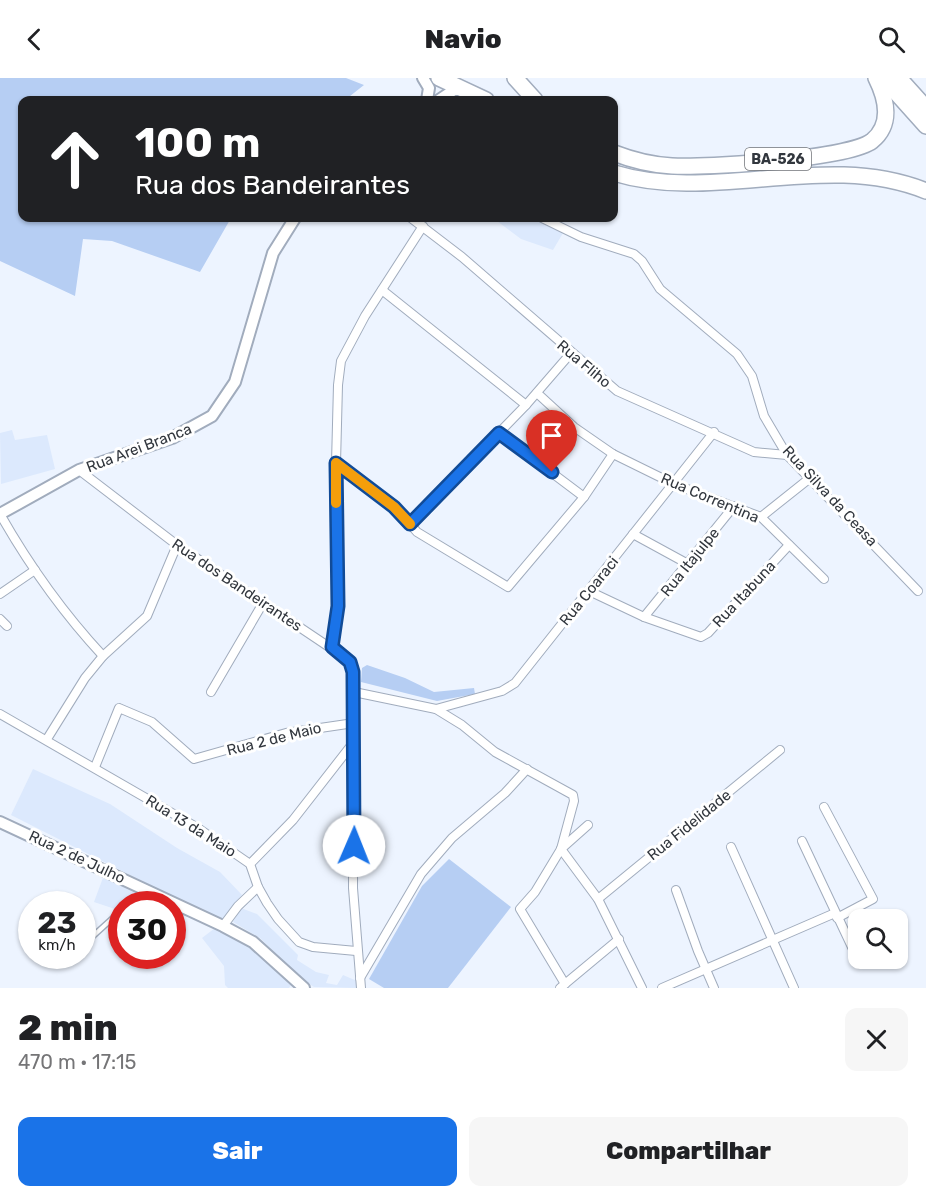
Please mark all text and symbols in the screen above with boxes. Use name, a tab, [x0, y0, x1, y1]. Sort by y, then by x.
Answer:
icon: back	[18, 23, 51, 56]
text: Navio	[424, 23, 502, 55]
icon: search	[875, 23, 908, 56]
text: 100 m	[135, 118, 260, 168]
icon: ahead	[36, 120, 114, 198]
road number: BA-526	[745, 148, 811, 170]
text: Rua dos Bandeirantes	[135, 169, 410, 201]
street label: Rua Fliho	[553, 336, 615, 392]
pin	[526, 410, 577, 472]
icon: arrive	[535, 419, 568, 452]
street label: Rua Arei Branca	[84, 420, 194, 476]
street label: Rua Silva da Ceasa	[779, 442, 881, 550]
street label: Rua Correntina	[658, 469, 762, 527]
street label: Rua Itajulpe	[657, 524, 723, 600]
street label: Rua dos Bandeirantes	[169, 535, 306, 635]
street label: Rua Coaraci	[556, 553, 622, 629]
street label: Rua Itabuna	[709, 557, 779, 631]
street label: Rua 2 de Maio	[225, 719, 323, 759]
street label: Rua Fidelidade	[644, 786, 734, 864]
street label: Rua 13 da Maio	[142, 791, 240, 861]
position arrow	[322, 814, 386, 878]
street label: Rua 2 de Julho	[26, 827, 128, 887]
speed limit sign: 30	[108, 891, 186, 969]
text: 23	[37, 905, 77, 941]
map controls	[848, 909, 908, 969]
button: search	[848, 909, 908, 969]
text: km/h	[38, 936, 76, 954]
text: 2 min	[18, 1006, 118, 1049]
button: close	[845, 1008, 908, 1071]
text: 470 m · 17:15	[18, 1050, 136, 1074]
button: Sair	[18, 1117, 457, 1186]
button: Compartilhar	[469, 1117, 908, 1186]

